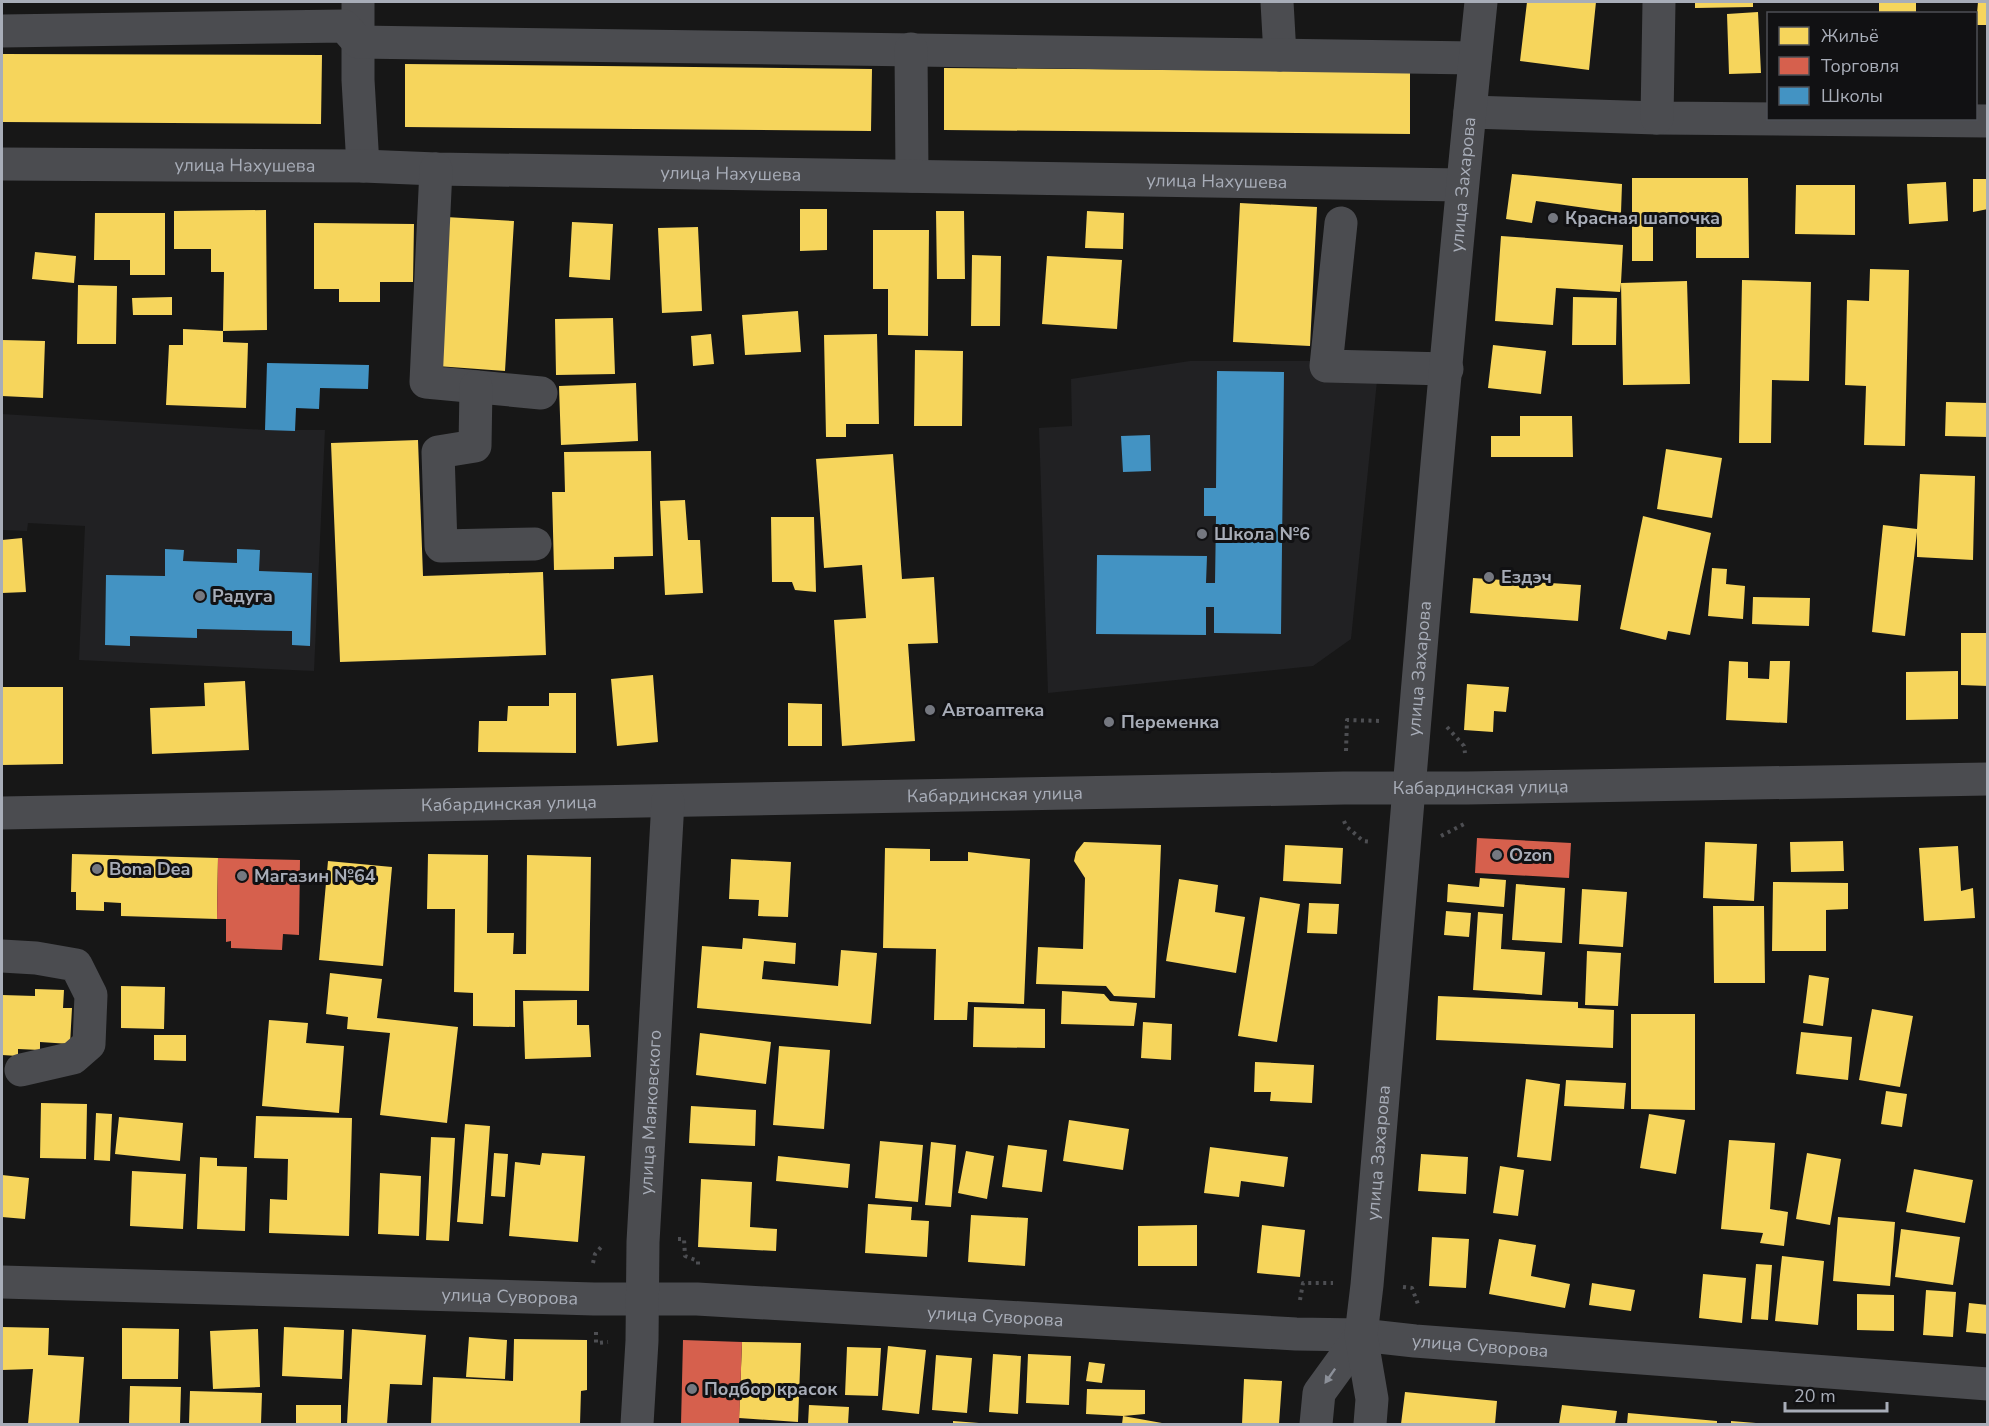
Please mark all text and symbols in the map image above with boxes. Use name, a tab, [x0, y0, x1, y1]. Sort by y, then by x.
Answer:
legend	[1767, 12, 1977, 120]
text: Жильё	[1821, 24, 1879, 48]
text: Торговля	[1821, 54, 1899, 78]
text: Школы	[1821, 84, 1883, 108]
street label: улица Захарова	[1444, 116, 1481, 253]
street label: улица Нахушева	[174, 153, 316, 178]
street label: улица Нахушева	[660, 161, 802, 187]
street label: улица Нахушева	[1146, 168, 1287, 194]
place label: Красная шапочка	[1565, 206, 1720, 230]
marker: Красная шапочка	[1546, 211, 1560, 225]
place label: Школа №6	[1214, 522, 1310, 546]
marker: Школа №6	[1195, 527, 1209, 541]
place label: Ездэч	[1501, 565, 1552, 589]
marker: Ездэч	[1482, 570, 1496, 584]
place label: Радуга	[212, 584, 273, 608]
marker: Радуга	[193, 589, 207, 603]
street label: улица Захарова	[1401, 600, 1437, 737]
place label: Автоаптека	[942, 698, 1044, 722]
marker: Автоаптека	[923, 703, 937, 717]
place label: Переменка	[1121, 710, 1219, 734]
marker: Переменка	[1102, 715, 1116, 729]
street label: Кабардинская улица	[1393, 774, 1569, 800]
street label: Кабардинская улица	[907, 781, 1083, 808]
street label: Кабардинская улица	[421, 790, 597, 817]
place label: Ozon	[1509, 843, 1552, 867]
marker: Ozon	[1490, 848, 1504, 862]
place label: Bona Dea	[109, 857, 190, 881]
marker: Bona Dea	[90, 862, 104, 876]
place label: Магазин №64	[254, 864, 376, 888]
marker: Магазин №64	[235, 869, 249, 883]
street label: улица Маяковского	[634, 1029, 667, 1196]
street label: улица Захарова	[1361, 1084, 1396, 1222]
street label: улица Суворова	[441, 1283, 578, 1311]
street label: улица Суворова	[926, 1300, 1064, 1332]
street label: улица Суворова	[1411, 1329, 1549, 1363]
one-way arrow	[1324, 1368, 1336, 1384]
scale bar	[1785, 1375, 1887, 1413]
place label: Подбор красок	[704, 1377, 838, 1401]
marker: Подбор красок	[685, 1382, 699, 1396]
text: 20 m	[1794, 1384, 1836, 1408]

